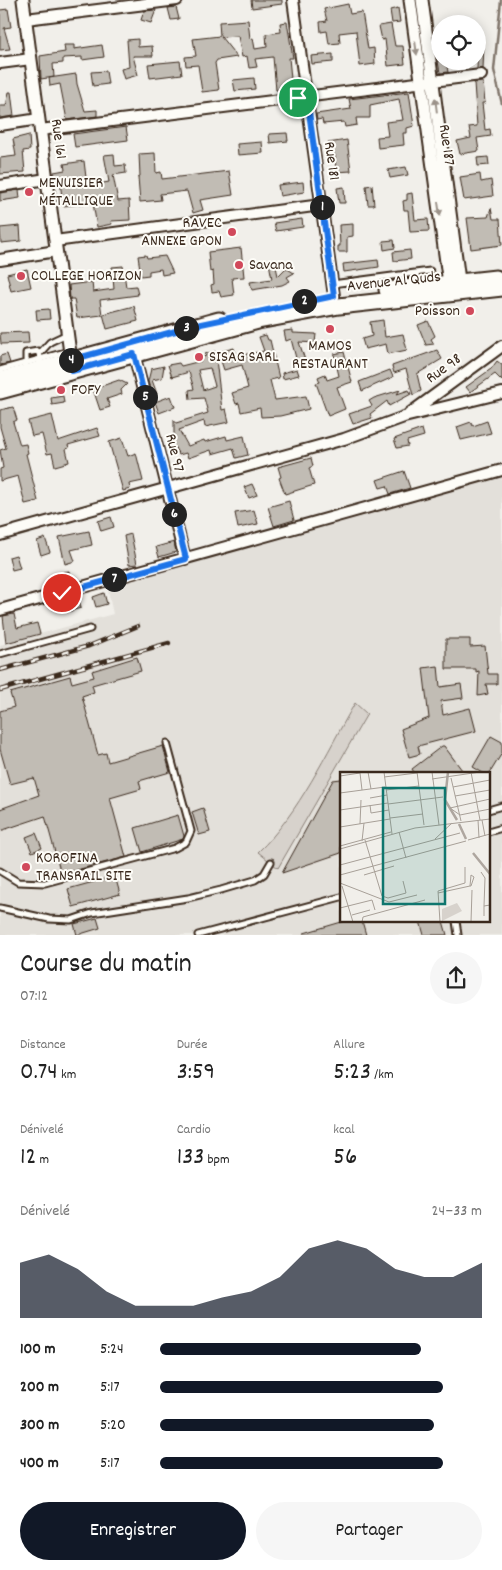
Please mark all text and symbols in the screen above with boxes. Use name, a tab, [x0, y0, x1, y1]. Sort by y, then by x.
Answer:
map controls	[431, 15, 486, 70]
button: locate	[431, 15, 486, 70]
one-way arrow	[413, 41, 421, 57]
pin	[277, 77, 319, 119]
icon: arrive	[284, 84, 312, 112]
one-way arrow	[432, 97, 440, 113]
street label: Rue 161	[44, 117, 72, 161]
street label: Rue 187	[432, 123, 460, 167]
street label: Rue 181	[317, 140, 345, 182]
place label: MENUISIER MÉTALLIQUE	[39, 172, 114, 213]
marker: MENUISIER MÉTALLIQUE	[23, 186, 35, 198]
pin: 1	[310, 194, 334, 220]
text: 1	[321, 197, 324, 217]
one-way arrow	[435, 202, 443, 218]
place label: RAVEC ANNEXE GPON	[141, 212, 222, 253]
marker: RAVEC ANNEXE GPON	[226, 226, 238, 238]
place label: Savana	[249, 254, 293, 277]
marker: Savana	[233, 259, 245, 271]
place label: COLLEGE HORIZON	[31, 265, 142, 288]
street label: Avenue Al Quds	[346, 266, 442, 298]
marker: COLLEGE HORIZON	[15, 270, 27, 282]
pin: 2	[292, 288, 316, 314]
text: 2	[301, 291, 308, 311]
place label: Poisson	[415, 300, 460, 323]
marker: Poisson	[464, 305, 476, 317]
pin: 3	[174, 316, 198, 340]
text: 3	[183, 318, 190, 338]
marker: MAMOS RESTAURANT	[324, 323, 336, 335]
place label: MAMOS RESTAURANT	[292, 335, 368, 376]
place label: SISAG SARL	[209, 346, 279, 369]
pin: 4	[58, 348, 84, 372]
street label: Rue 98	[421, 348, 467, 390]
text: 4	[69, 350, 74, 370]
marker: SISAG SARL	[193, 351, 205, 363]
place label: FOFY	[71, 379, 101, 402]
marker: FOFY	[55, 384, 67, 396]
pin: 5	[132, 384, 158, 410]
text: 5	[142, 387, 149, 407]
street label: Rue 97	[158, 431, 190, 475]
pin: 6	[162, 502, 186, 526]
text: 6	[171, 504, 178, 524]
pin: 7	[102, 566, 126, 592]
text: 7	[112, 569, 117, 589]
pin	[41, 572, 83, 614]
icon: check	[48, 579, 76, 607]
inset map	[340, 772, 490, 922]
place label: KOROFINA TRANSRAIL SITE	[36, 847, 132, 888]
marker: KOROFINA TRANSRAIL SITE	[20, 861, 32, 873]
text: Course du matin	[20, 946, 192, 986]
button: share	[430, 952, 482, 1004]
text: 07:12	[20, 985, 48, 1008]
text: Distance	[20, 1035, 66, 1055]
text: Durée	[177, 1035, 207, 1055]
text: Allure	[333, 1035, 365, 1055]
text: 0.74	[20, 1055, 58, 1091]
text: 3:59	[177, 1055, 215, 1091]
text: 5:23	[333, 1055, 371, 1091]
text: km	[58, 1065, 76, 1085]
text: /km	[371, 1065, 394, 1085]
text: Dénivelé	[20, 1120, 64, 1140]
text: Cardio	[177, 1120, 211, 1140]
text: kcal	[333, 1120, 355, 1140]
text: 12	[20, 1140, 36, 1176]
text: 133	[177, 1140, 204, 1176]
text: 56	[333, 1140, 357, 1176]
text: m	[36, 1150, 49, 1170]
text: bpm	[204, 1150, 230, 1170]
text: Dénivelé	[20, 1200, 70, 1223]
text: 24–33 m	[432, 1200, 482, 1223]
text: 100 m	[20, 1338, 56, 1361]
text: 5:24	[100, 1338, 124, 1361]
text: 200 m	[20, 1376, 59, 1399]
text: 5:17	[100, 1376, 120, 1399]
text: 300 m	[20, 1414, 59, 1437]
text: 5:20	[100, 1414, 126, 1437]
text: 400 m	[20, 1452, 59, 1475]
text: 5:17	[100, 1452, 120, 1475]
button: Enregistrer	[20, 1502, 246, 1560]
button: Partager	[256, 1502, 482, 1560]

